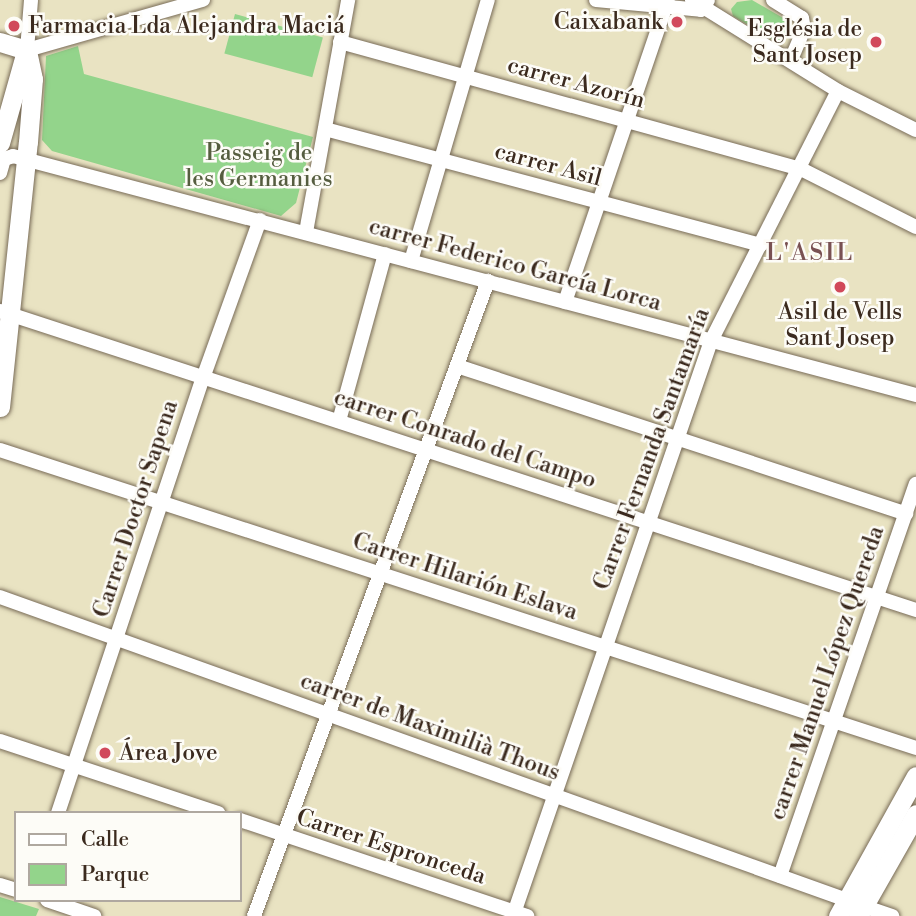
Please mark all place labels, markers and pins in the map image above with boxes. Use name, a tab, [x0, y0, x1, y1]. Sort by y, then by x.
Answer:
place label: Caixabank	[554, 8, 663, 36]
place label: Farmacia Lda Alejandra Maciá	[28, 12, 345, 40]
marker: Caixabank	[669, 14, 685, 30]
place label: Església de Sant Josep	[747, 15, 862, 69]
marker: Farmacia Lda Alejandra Maciá	[6, 18, 22, 34]
marker: Església de Sant Josep	[868, 34, 884, 50]
marker: Asil de Vells Sant Josep	[832, 279, 848, 295]
place label: Asil de Vells Sant Josep	[778, 298, 902, 352]
place label: Área Jove	[119, 739, 218, 767]
marker: Área Jove	[97, 745, 113, 761]

